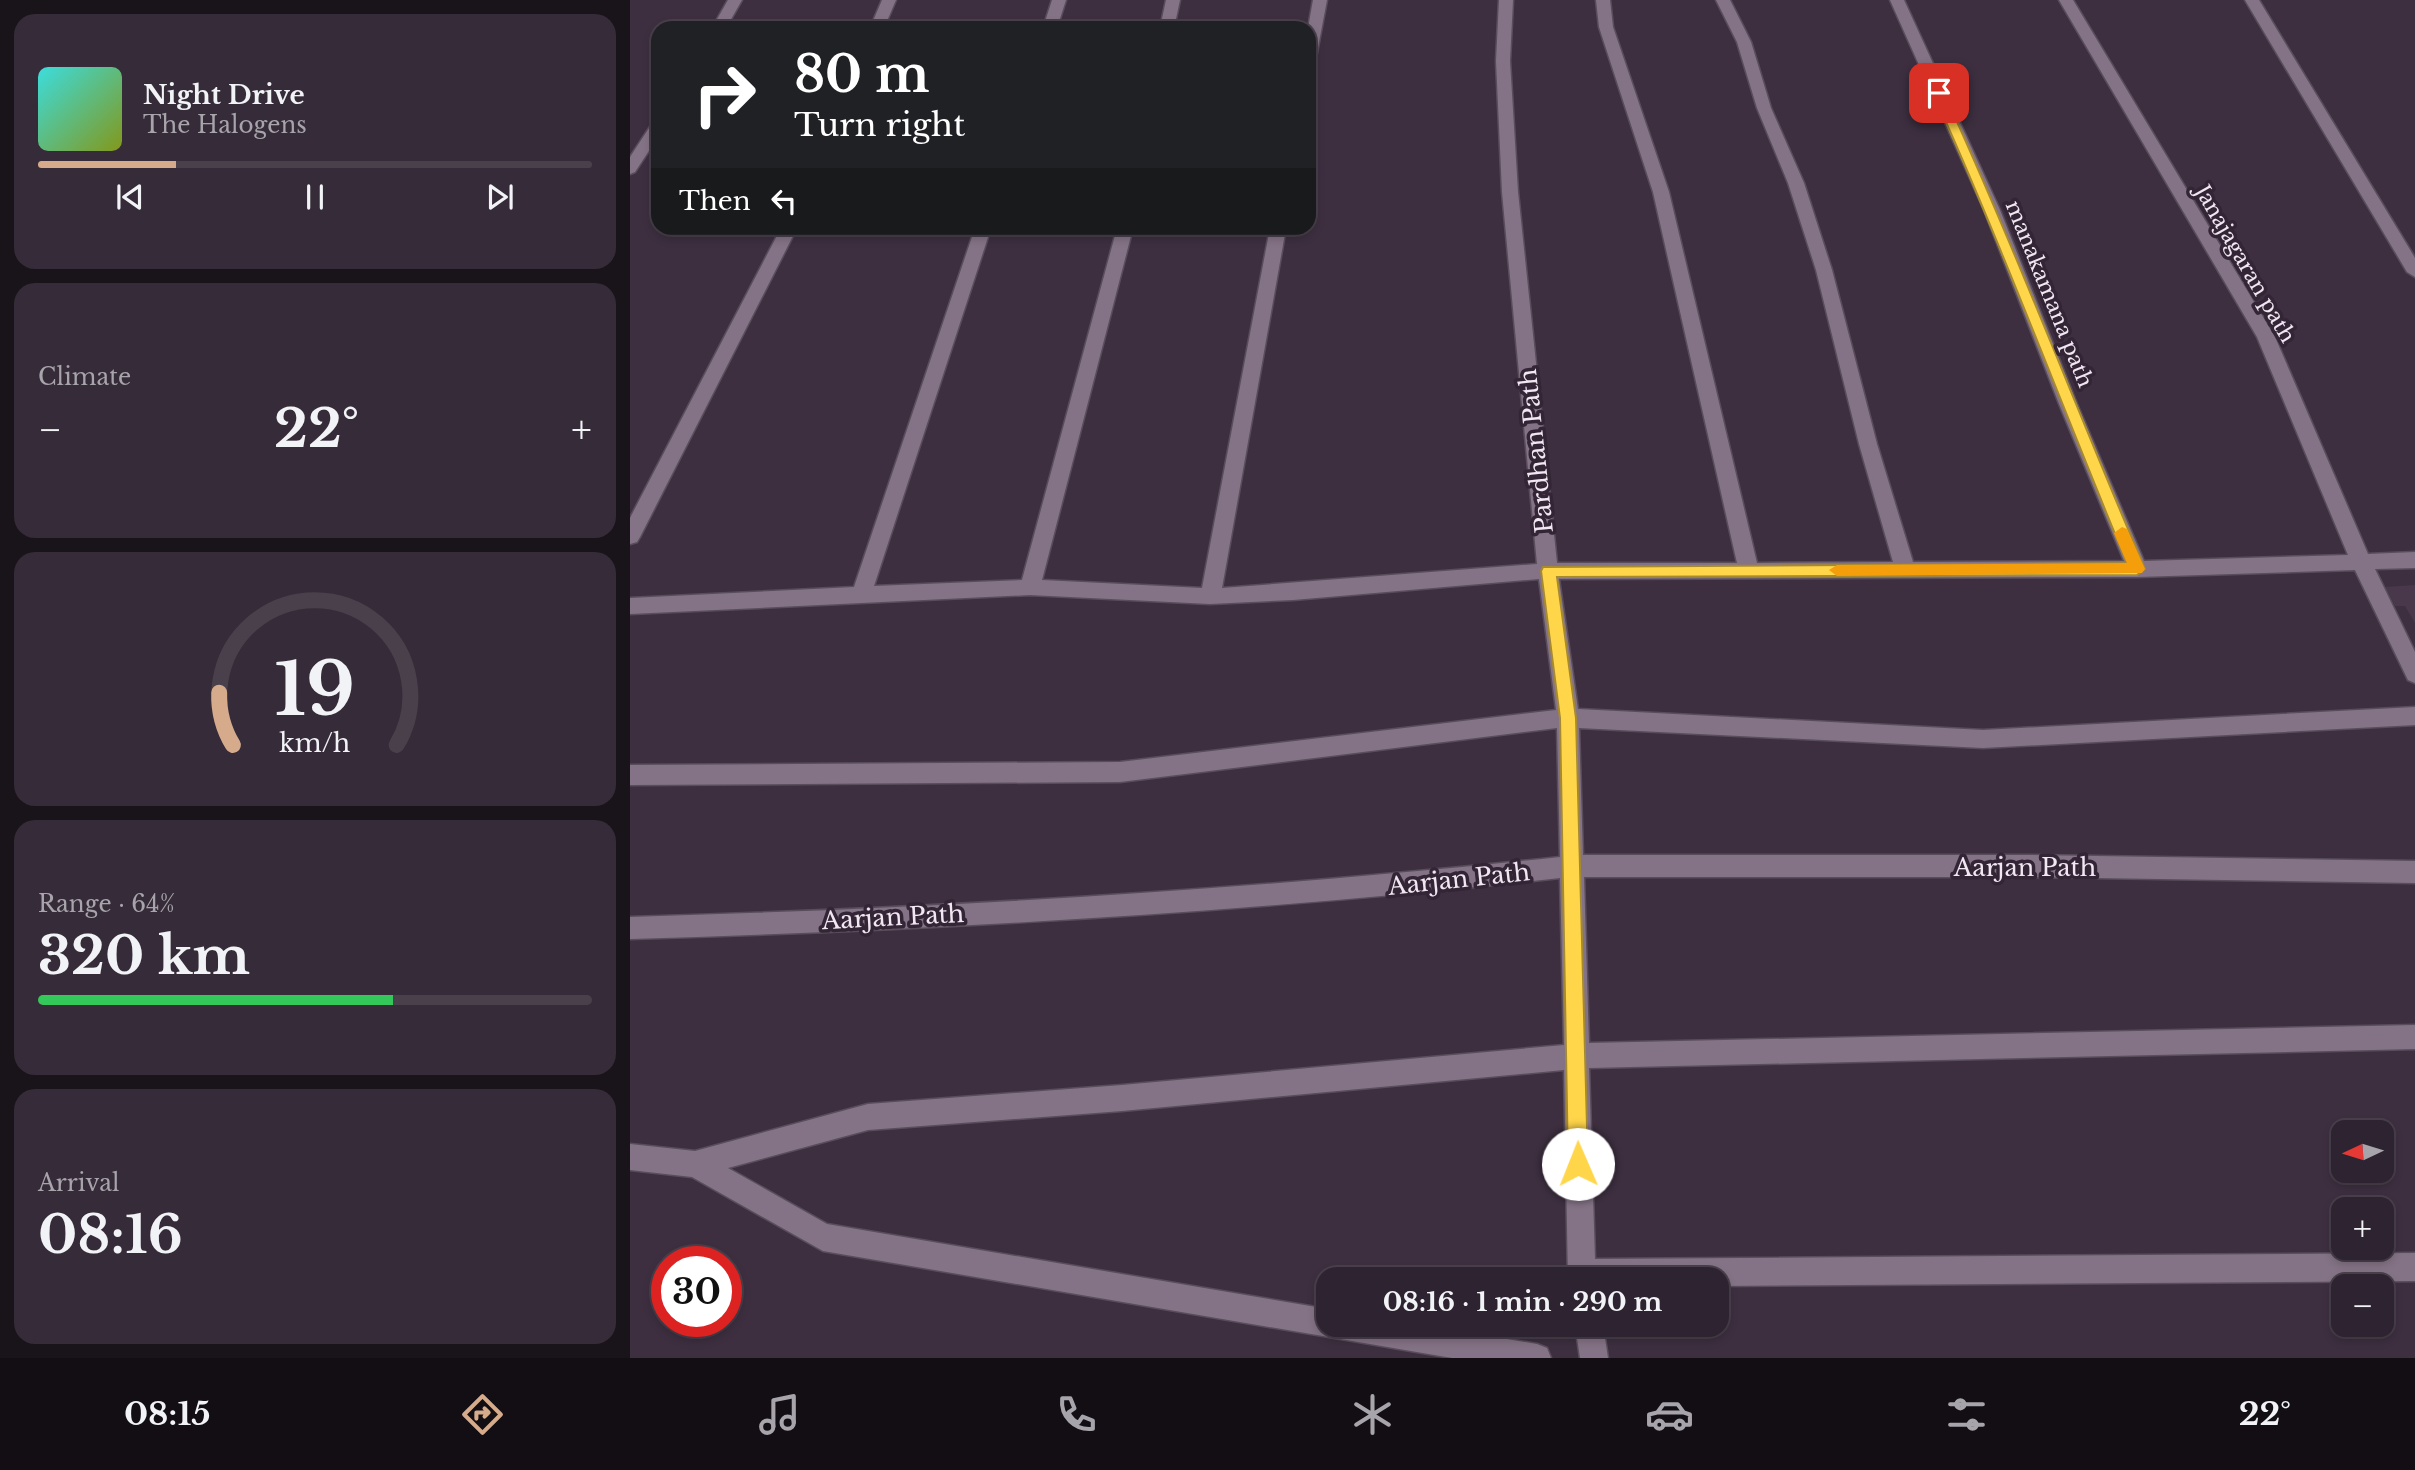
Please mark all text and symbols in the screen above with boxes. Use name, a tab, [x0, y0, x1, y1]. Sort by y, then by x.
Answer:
text: 80 m	[794, 44, 929, 105]
icon: right	[679, 49, 770, 140]
pin	[1909, 63, 1969, 123]
icon: arrive	[1920, 74, 1958, 112]
text: Night Drive	[143, 79, 305, 111]
text: Turn right	[794, 105, 965, 145]
text: The Halogens	[143, 111, 307, 139]
icon: previous	[111, 178, 149, 216]
icon: pause	[296, 178, 334, 216]
icon: next	[481, 178, 519, 216]
street label: Janajagaran path	[2188, 178, 2301, 348]
icon: left	[765, 182, 803, 220]
text: Then	[679, 185, 751, 217]
street label: manakamana path	[2000, 197, 2098, 391]
text: Climate	[38, 363, 131, 391]
street label: Pardhan Path	[1513, 367, 1559, 535]
text: 22°	[274, 397, 359, 461]
text: −	[38, 406, 62, 453]
text: +	[571, 406, 592, 453]
text: 19	[275, 644, 355, 735]
text: km/h	[280, 728, 350, 759]
street label: Aarjan Path	[1953, 853, 2096, 882]
street label: Aarjan Path	[1386, 857, 1531, 901]
text: Range · 64%	[38, 890, 175, 918]
street label: Aarjan Path	[820, 899, 965, 935]
text: 320 km	[38, 924, 250, 988]
north arrow	[2331, 1120, 2394, 1183]
map controls	[2331, 1120, 2394, 1337]
position arrow	[1541, 1127, 1615, 1201]
text: Arrival	[38, 1169, 119, 1197]
button: +	[2331, 1197, 2394, 1260]
text: 08:16	[38, 1203, 183, 1267]
speed limit sign: 30	[651, 1246, 742, 1337]
button: −	[2331, 1274, 2394, 1337]
text: 08:16 · 1 min · 290 m	[1383, 1286, 1662, 1318]
icon: directions	[458, 1390, 507, 1439]
icon: music	[755, 1390, 804, 1439]
icon: phone	[1052, 1390, 1101, 1439]
icon: climate	[1348, 1390, 1397, 1439]
icon: car	[1645, 1390, 1694, 1439]
icon: filters	[1942, 1390, 1991, 1439]
text: 08:15	[124, 1394, 210, 1434]
text: 22°	[2239, 1394, 2291, 1434]

